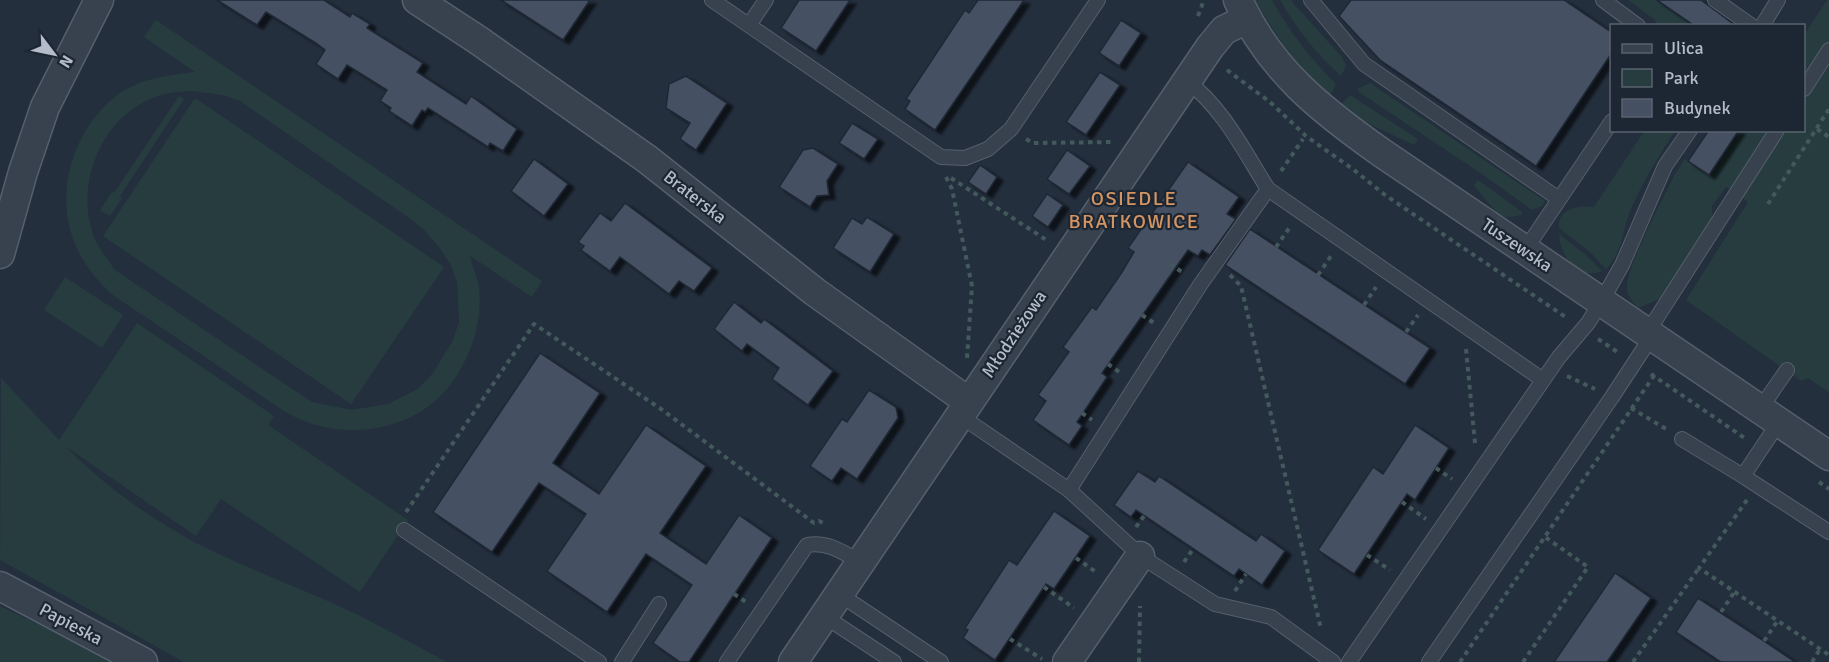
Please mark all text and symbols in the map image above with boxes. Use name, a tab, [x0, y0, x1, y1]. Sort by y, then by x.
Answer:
north arrow	[24, 24, 84, 84]
legend	[1610, 24, 1805, 132]
text: Ulica	[1664, 37, 1704, 59]
text: N	[54, 51, 77, 71]
text: Park	[1664, 67, 1699, 89]
text: Budynek	[1664, 97, 1731, 119]
street label: Braterska	[659, 166, 731, 228]
district label: OSIEDLE BRATKOWICE	[1068, 186, 1200, 234]
street label: Tuszewska	[1477, 213, 1557, 277]
street label: Młodzieżowa	[977, 286, 1051, 382]
street label: Papieska	[36, 598, 106, 650]

